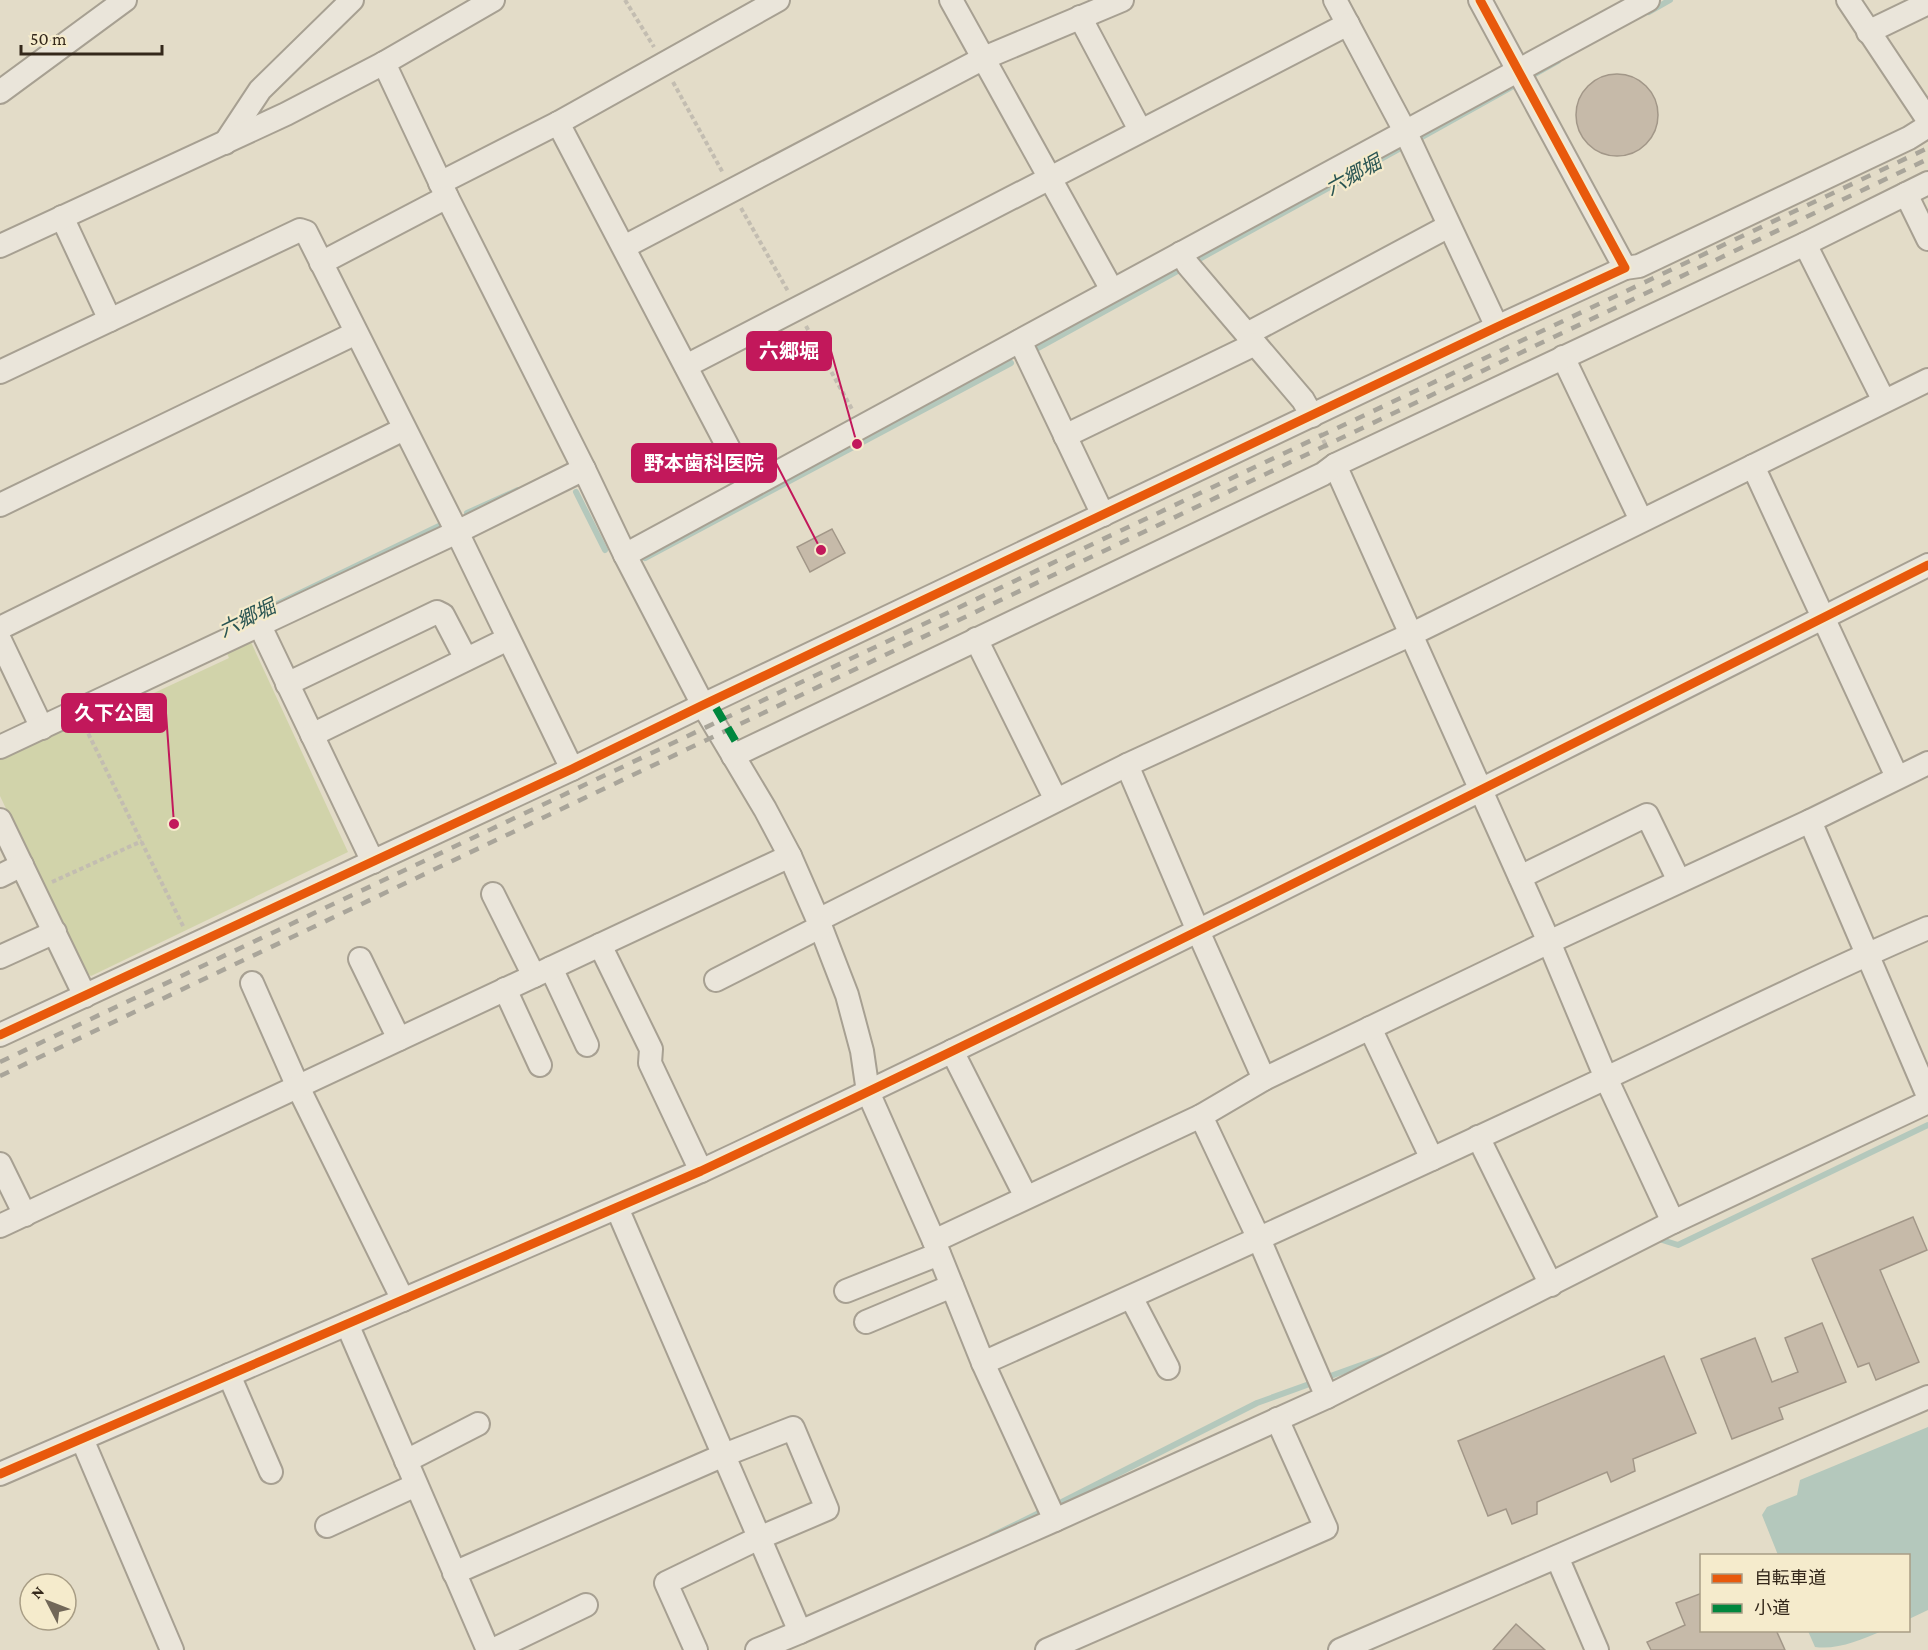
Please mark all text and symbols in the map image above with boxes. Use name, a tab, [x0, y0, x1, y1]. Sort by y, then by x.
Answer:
scale bar	[21, 18, 162, 56]
text: 50 m	[30, 29, 67, 49]
water label: 六郷堀	[1321, 149, 1387, 199]
callout: 六郷堀	[747, 332, 831, 370]
text: 六郷堀	[759, 340, 819, 362]
callout: 野本歯科医院	[632, 444, 776, 482]
text: 野本歯科医院	[644, 452, 764, 474]
water label: 六郷堀	[215, 594, 281, 641]
callout: 久下公園	[62, 694, 166, 732]
text: 久下公園	[74, 702, 154, 724]
legend	[1700, 1554, 1910, 1632]
text: 自転車道	[1754, 1568, 1826, 1588]
north arrow	[18, 1572, 78, 1632]
text: N	[27, 1582, 47, 1602]
text: 小道	[1754, 1598, 1790, 1618]

